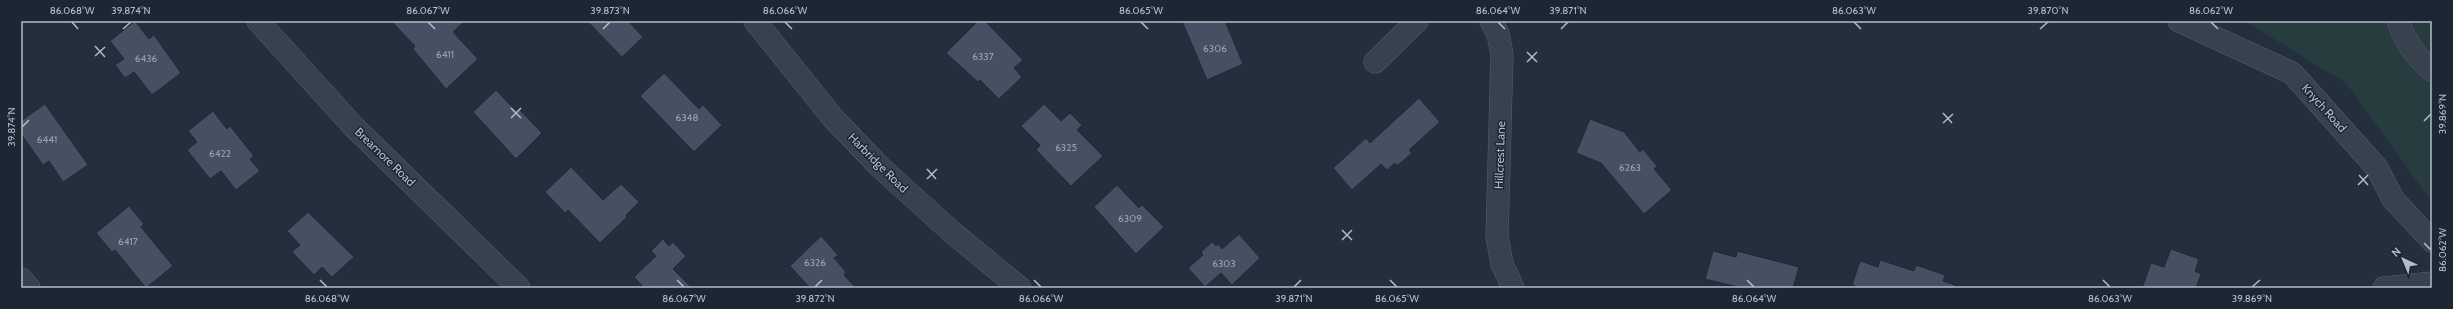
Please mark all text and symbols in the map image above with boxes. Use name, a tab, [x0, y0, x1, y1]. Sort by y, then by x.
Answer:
text: 86.068°W	[50, 4, 95, 17]
text: 39.874°N	[111, 4, 151, 17]
text: 86.067°W	[406, 4, 450, 17]
text: 39.873°N	[590, 4, 630, 17]
text: 86.066°W	[763, 4, 808, 17]
text: 86.065°W	[1119, 4, 1164, 17]
text: 86.064°W	[1476, 4, 1521, 17]
text: 39.871°N	[1549, 4, 1587, 17]
text: 86.063°W	[1832, 4, 1877, 17]
text: 39.870°N	[2028, 4, 2068, 17]
text: 86.062°W	[2189, 4, 2233, 17]
house number: 6306	[1203, 42, 1227, 55]
house number: 6411	[436, 48, 454, 61]
house number: 6337	[972, 50, 994, 63]
house number: 6436	[135, 52, 158, 65]
street label: Knych Road	[2299, 80, 2350, 135]
text: 39.869°N	[2436, 94, 2449, 134]
text: 39.874°N	[5, 107, 18, 147]
house number: 6348	[676, 111, 698, 124]
street label: Hillcrest Lane	[1491, 121, 1508, 189]
street label: Breamore Road	[352, 124, 419, 189]
street label: Harbridge Road	[845, 130, 911, 196]
house number: 6441	[37, 133, 57, 146]
house number: 6325	[1055, 141, 1077, 154]
house number: 6422	[209, 147, 231, 160]
house number: 6263	[1619, 161, 1641, 174]
house number: 6309	[1118, 212, 1142, 225]
text: 86.062°W	[2436, 228, 2449, 272]
house number: 6417	[118, 235, 138, 248]
north arrow	[2383, 239, 2423, 279]
text: N	[2388, 244, 2404, 260]
house number: 6326	[804, 256, 826, 269]
house number: 6303	[1212, 257, 1236, 270]
text: 86.068°W	[305, 292, 350, 305]
text: 86.067°W	[662, 292, 706, 305]
text: 39.872°N	[795, 292, 835, 305]
text: 86.066°W	[1019, 292, 1064, 305]
text: 39.871°N	[1275, 292, 1313, 305]
text: 86.065°W	[1375, 292, 1420, 305]
text: 86.064°W	[1732, 292, 1777, 305]
text: 86.063°W	[2088, 292, 2133, 305]
text: 39.869°N	[2232, 292, 2272, 305]

